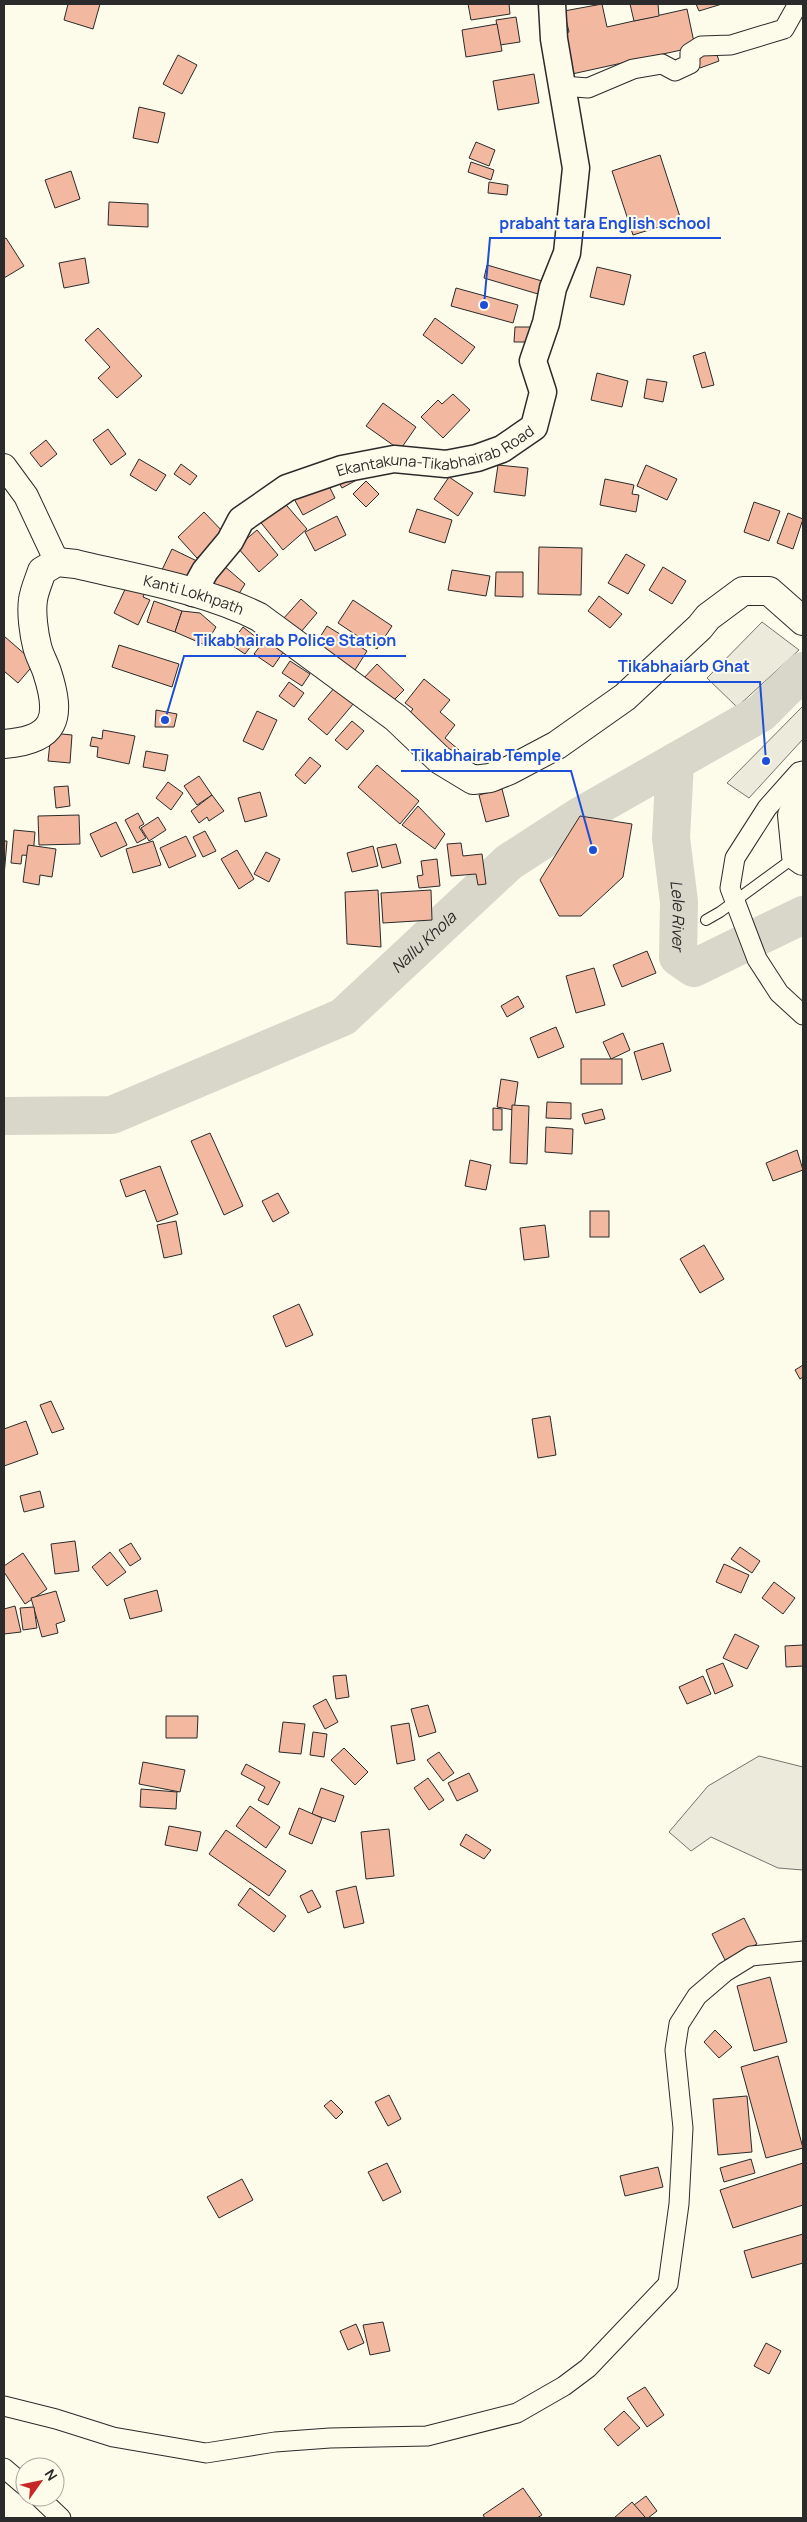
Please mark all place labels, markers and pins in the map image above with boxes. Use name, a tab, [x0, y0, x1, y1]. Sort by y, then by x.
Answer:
callout: prabaht tara English school	[490, 207, 721, 238]
callout: Tikabhairab Police Station	[184, 625, 406, 656]
callout: Tikabhaiarb Ghat	[608, 651, 760, 682]
callout: Tikabhairab Temple	[401, 740, 571, 771]

